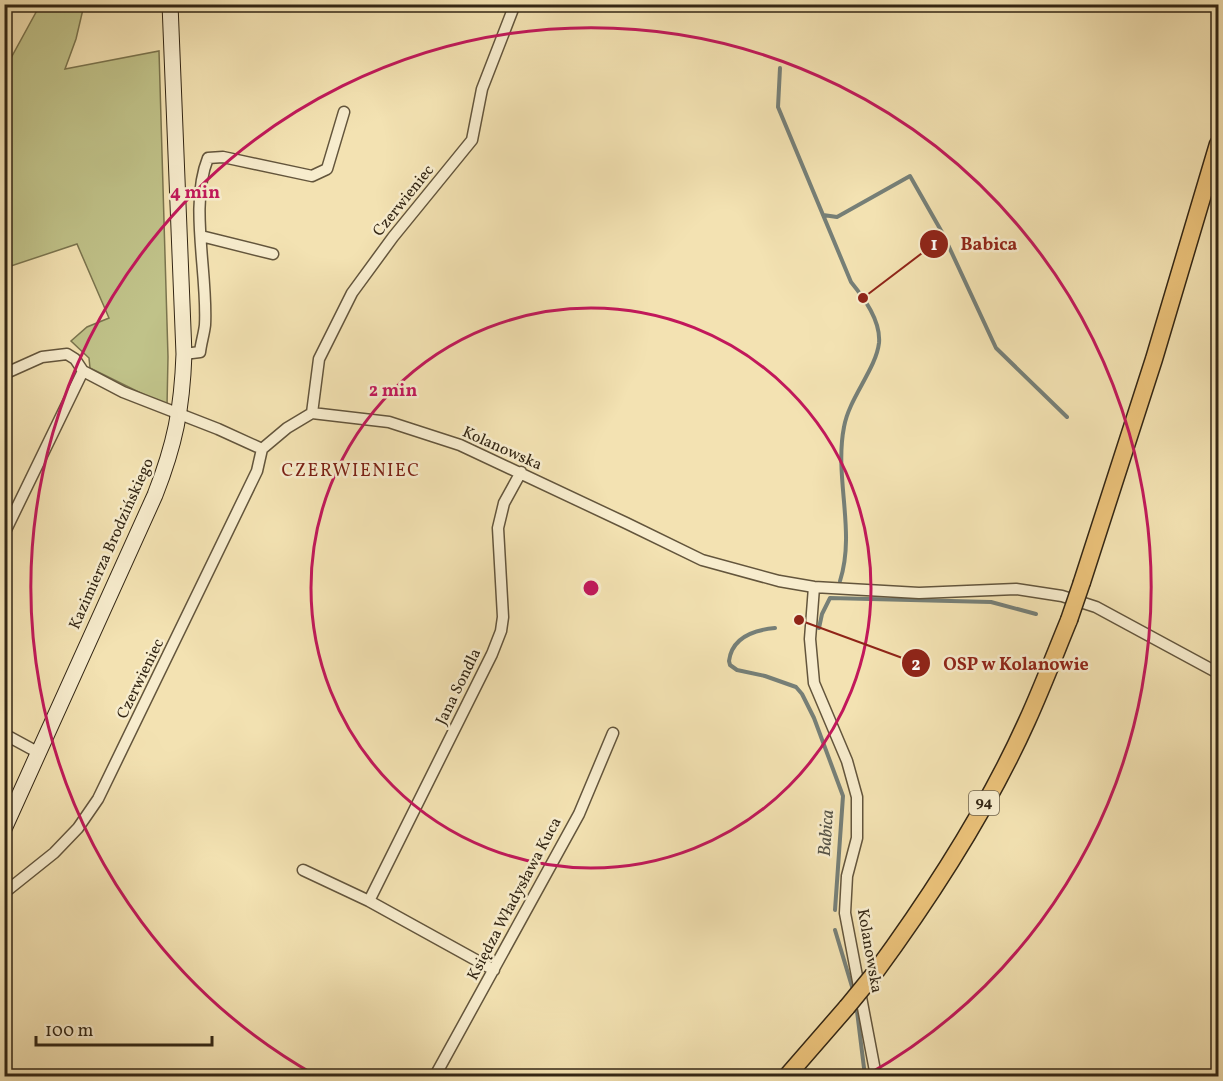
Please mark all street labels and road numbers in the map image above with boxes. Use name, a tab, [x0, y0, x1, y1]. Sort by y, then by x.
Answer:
street label: Czerwieniec	[368, 160, 440, 242]
street label: Kolanowska	[459, 422, 545, 476]
street label: Kazimierza Brodzińskiego	[64, 455, 160, 633]
street label: Czerwieniec	[112, 635, 170, 723]
street label: Jana Sondla	[431, 645, 487, 729]
road number: 94	[969, 791, 999, 815]
street label: Księdza Władysława Kuca	[463, 814, 567, 984]
street label: Kolanowska	[851, 907, 887, 995]

